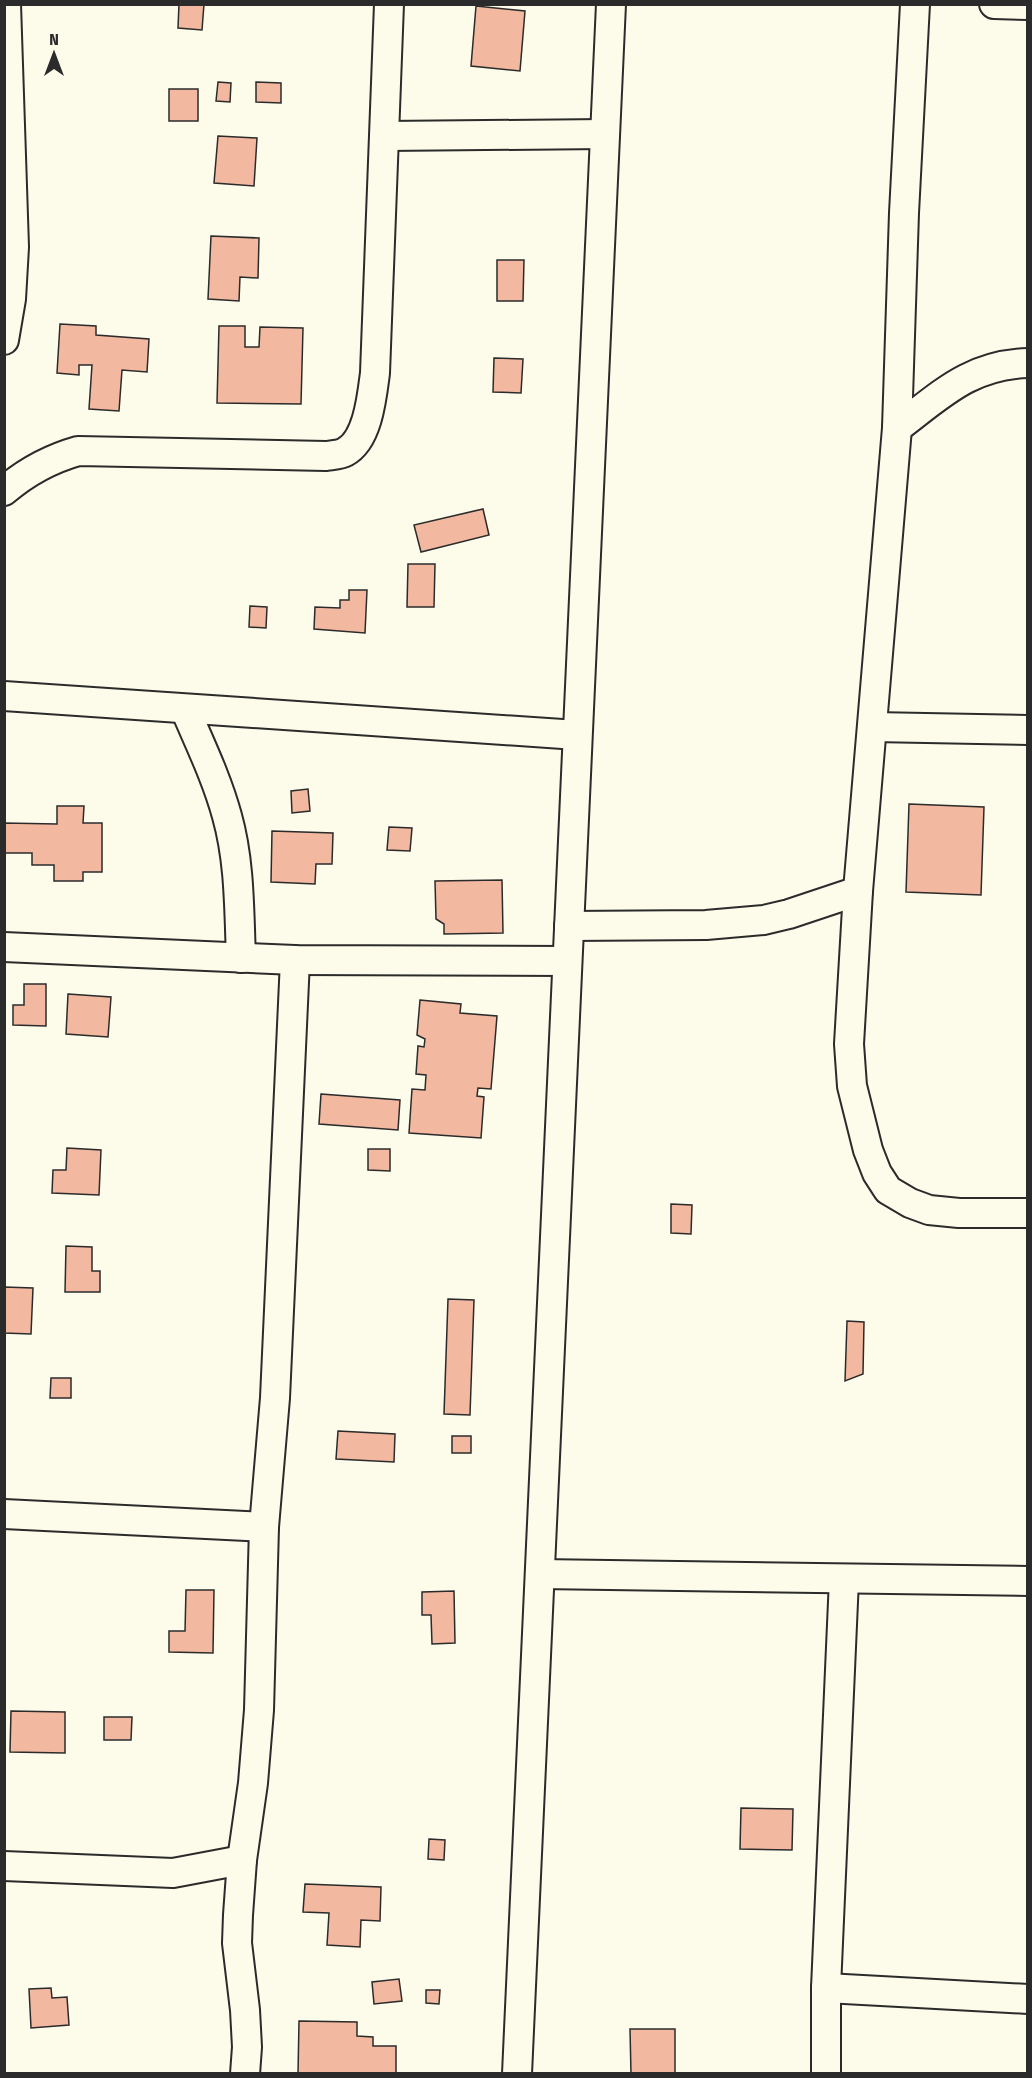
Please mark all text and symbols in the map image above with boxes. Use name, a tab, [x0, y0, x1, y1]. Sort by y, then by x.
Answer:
north arrow	[24, 24, 84, 84]
text: N	[49, 30, 59, 49]

